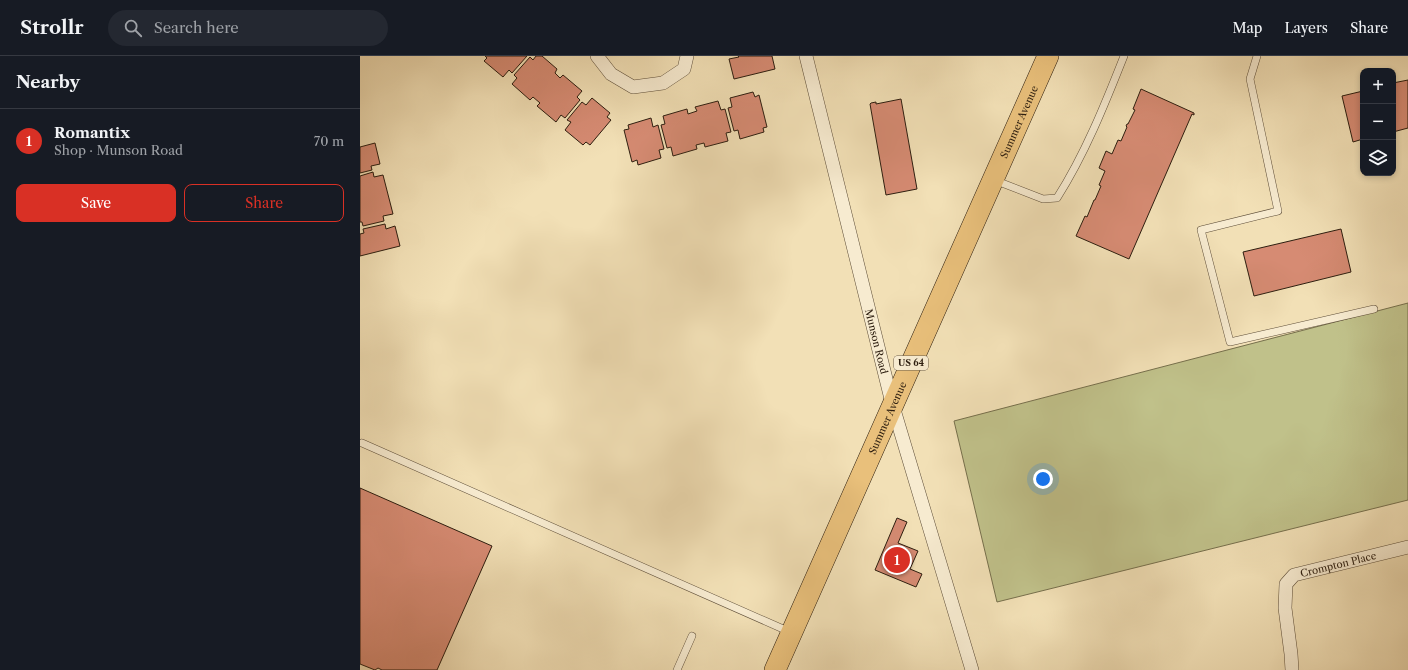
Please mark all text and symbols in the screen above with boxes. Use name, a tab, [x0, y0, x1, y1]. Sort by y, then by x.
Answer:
search box	[108, 10, 388, 46]
text: Strollr	[20, 16, 84, 39]
icon: search	[122, 17, 144, 39]
text: Search here	[154, 18, 239, 37]
text: Map	[1232, 19, 1262, 37]
text: Layers	[1284, 19, 1328, 37]
text: Share	[1350, 19, 1388, 37]
map controls	[1360, 68, 1396, 176]
button: +	[1360, 68, 1396, 104]
text: Nearby	[16, 72, 80, 92]
street label: Summer Avenue	[997, 83, 1041, 160]
button: −	[1360, 104, 1396, 140]
text: Romantix	[54, 123, 130, 142]
text: 1	[26, 133, 32, 149]
text: 70 m	[314, 133, 344, 149]
button: layers	[1360, 140, 1396, 176]
text: Shop · Munson Road	[54, 142, 183, 158]
button: Save	[16, 184, 176, 222]
button: Share	[184, 184, 344, 222]
street label: Munson Road	[862, 308, 891, 375]
road number: US 64	[894, 356, 928, 370]
street label: Summer Avenue	[866, 379, 910, 456]
your location	[1033, 469, 1053, 489]
pin: 1	[884, 545, 910, 575]
street label: Crompton Place	[1299, 549, 1378, 580]

